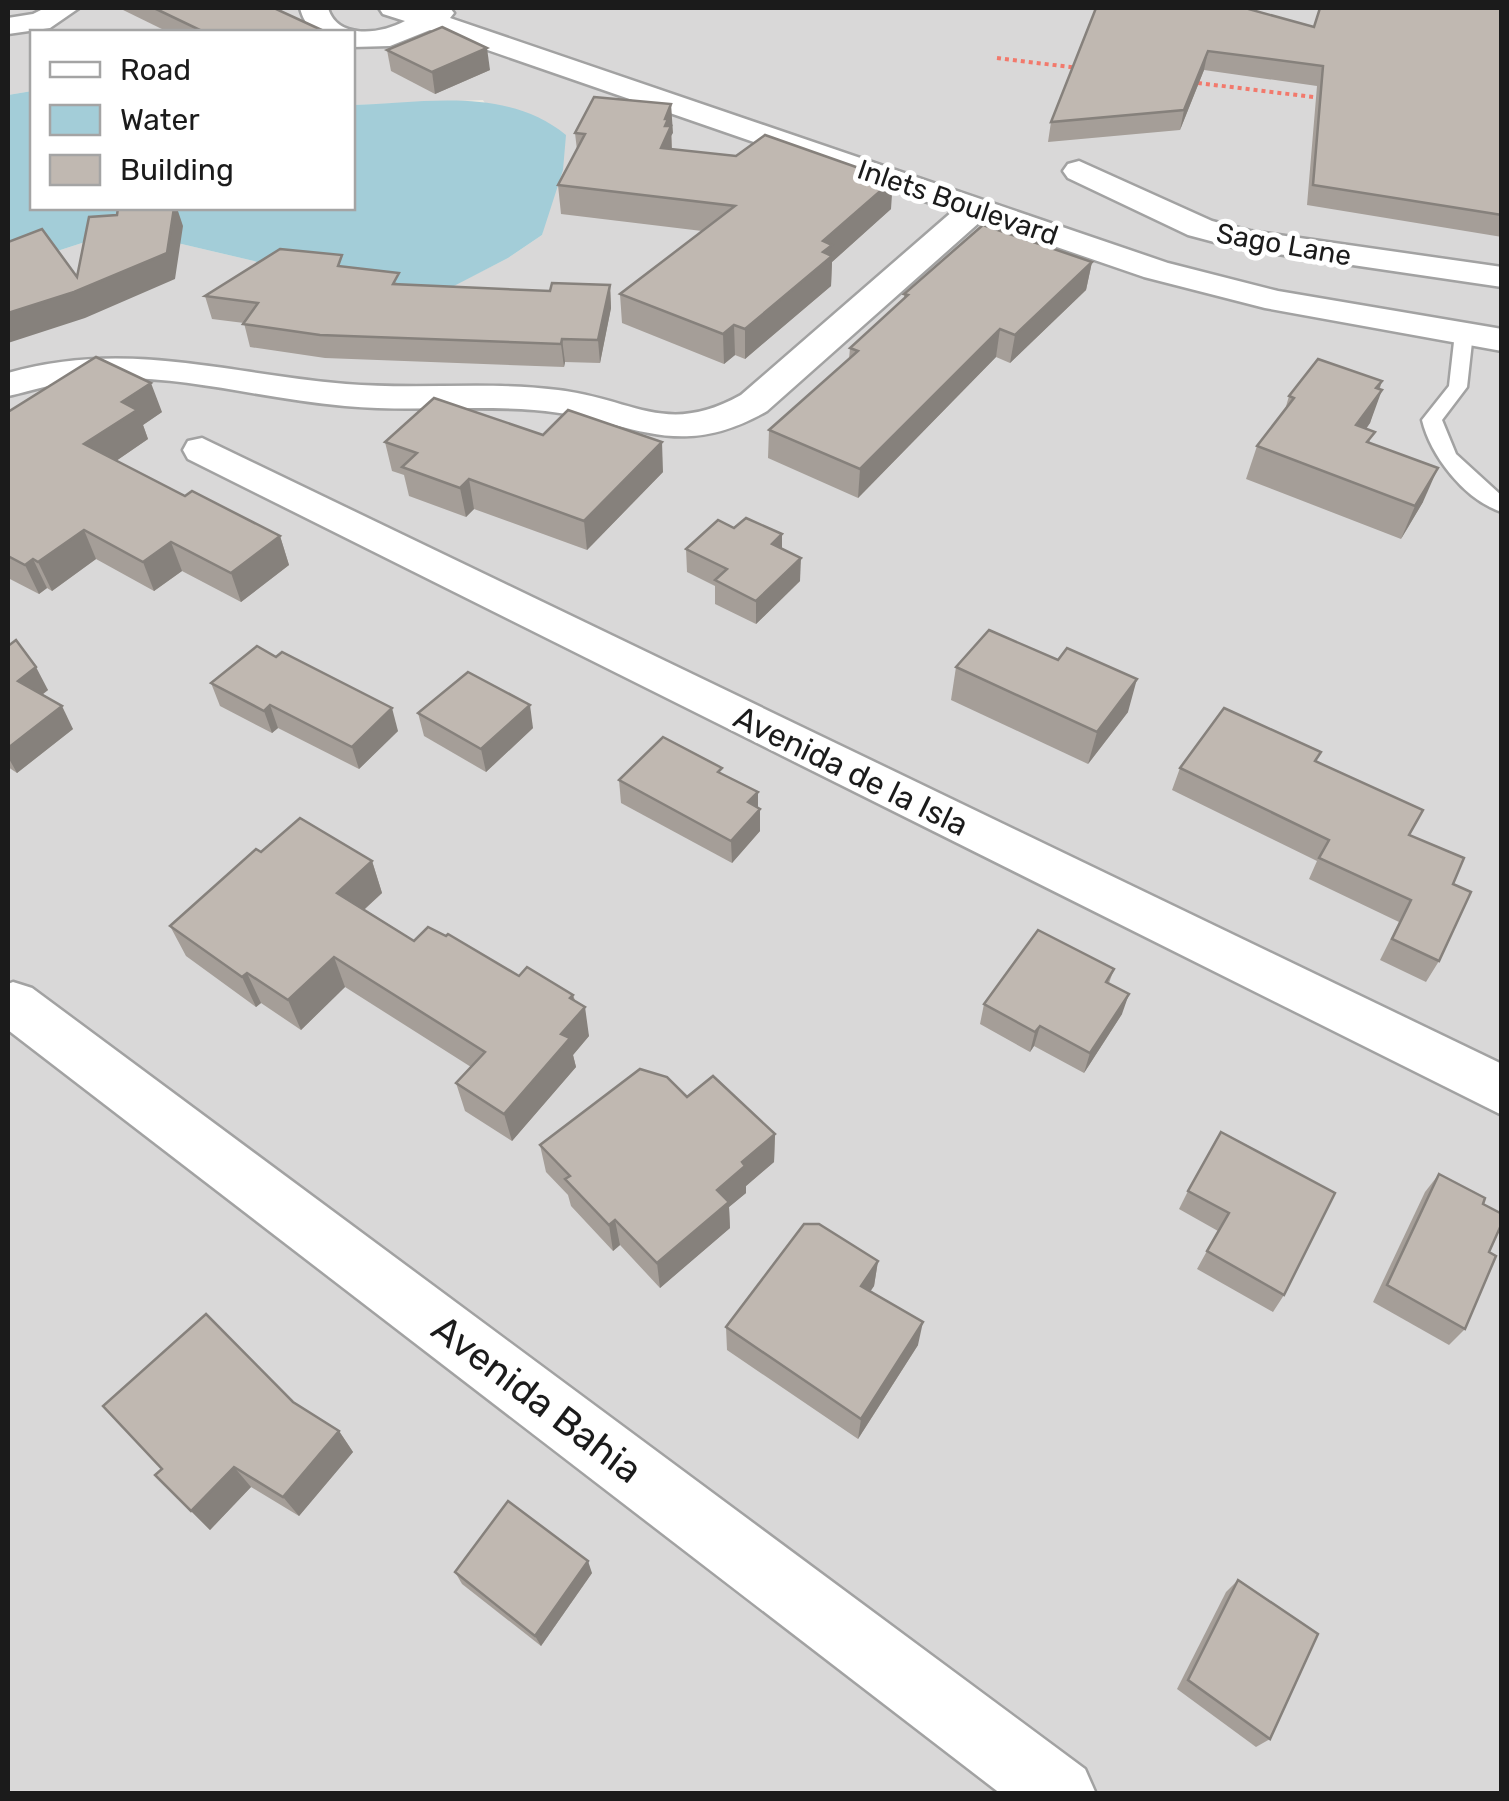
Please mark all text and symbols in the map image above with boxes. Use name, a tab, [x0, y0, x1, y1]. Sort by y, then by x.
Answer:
legend	[30, 30, 355, 210]
text: Road	[120, 52, 191, 88]
text: Water	[120, 102, 200, 138]
text: Building	[120, 152, 234, 188]
street label: Inlets Boulevard	[853, 153, 1063, 252]
street label: Sago Lane	[1214, 216, 1354, 273]
street label: Avenida de la Isla	[728, 698, 974, 844]
street label: Avenida Bahia	[423, 1305, 651, 1493]

